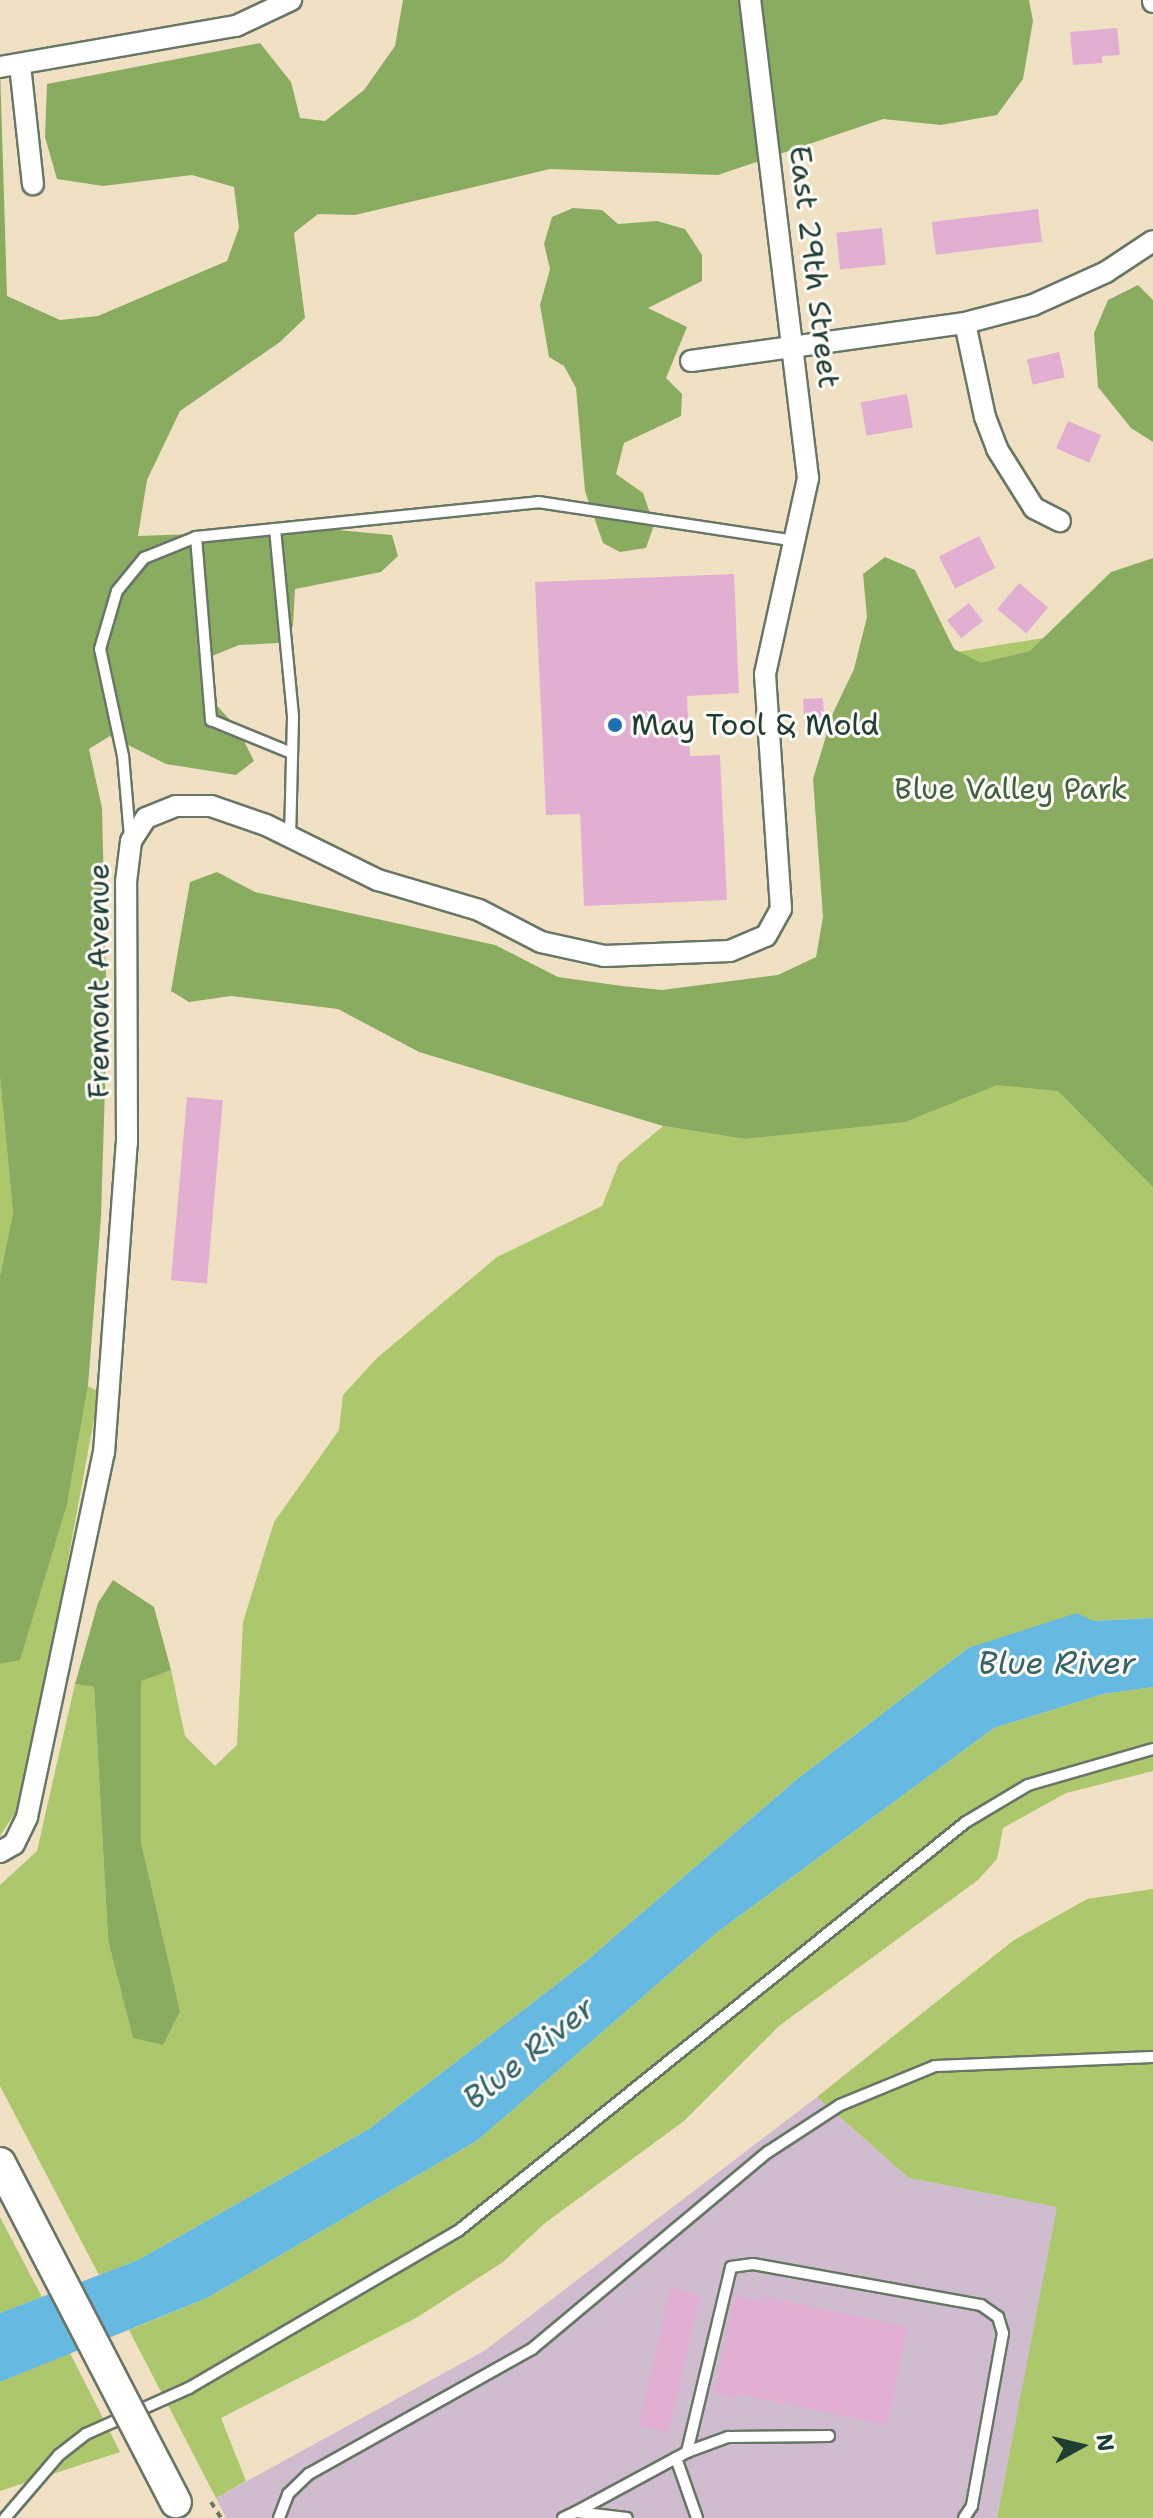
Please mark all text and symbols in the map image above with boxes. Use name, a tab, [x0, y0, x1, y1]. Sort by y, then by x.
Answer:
street label: East 29th Street	[781, 144, 847, 390]
place label: May Tool & Mold	[631, 707, 879, 743]
marker: May Tool & Mold	[606, 716, 624, 734]
park label: Blue Valley Park	[894, 771, 1128, 807]
street label: Fremont Avenue	[81, 863, 117, 1099]
water label: Blue River	[978, 1644, 1136, 1682]
water label: Blue River	[456, 1988, 602, 2118]
north arrow	[1041, 2406, 1121, 2486]
text: N	[1090, 2432, 1121, 2453]

